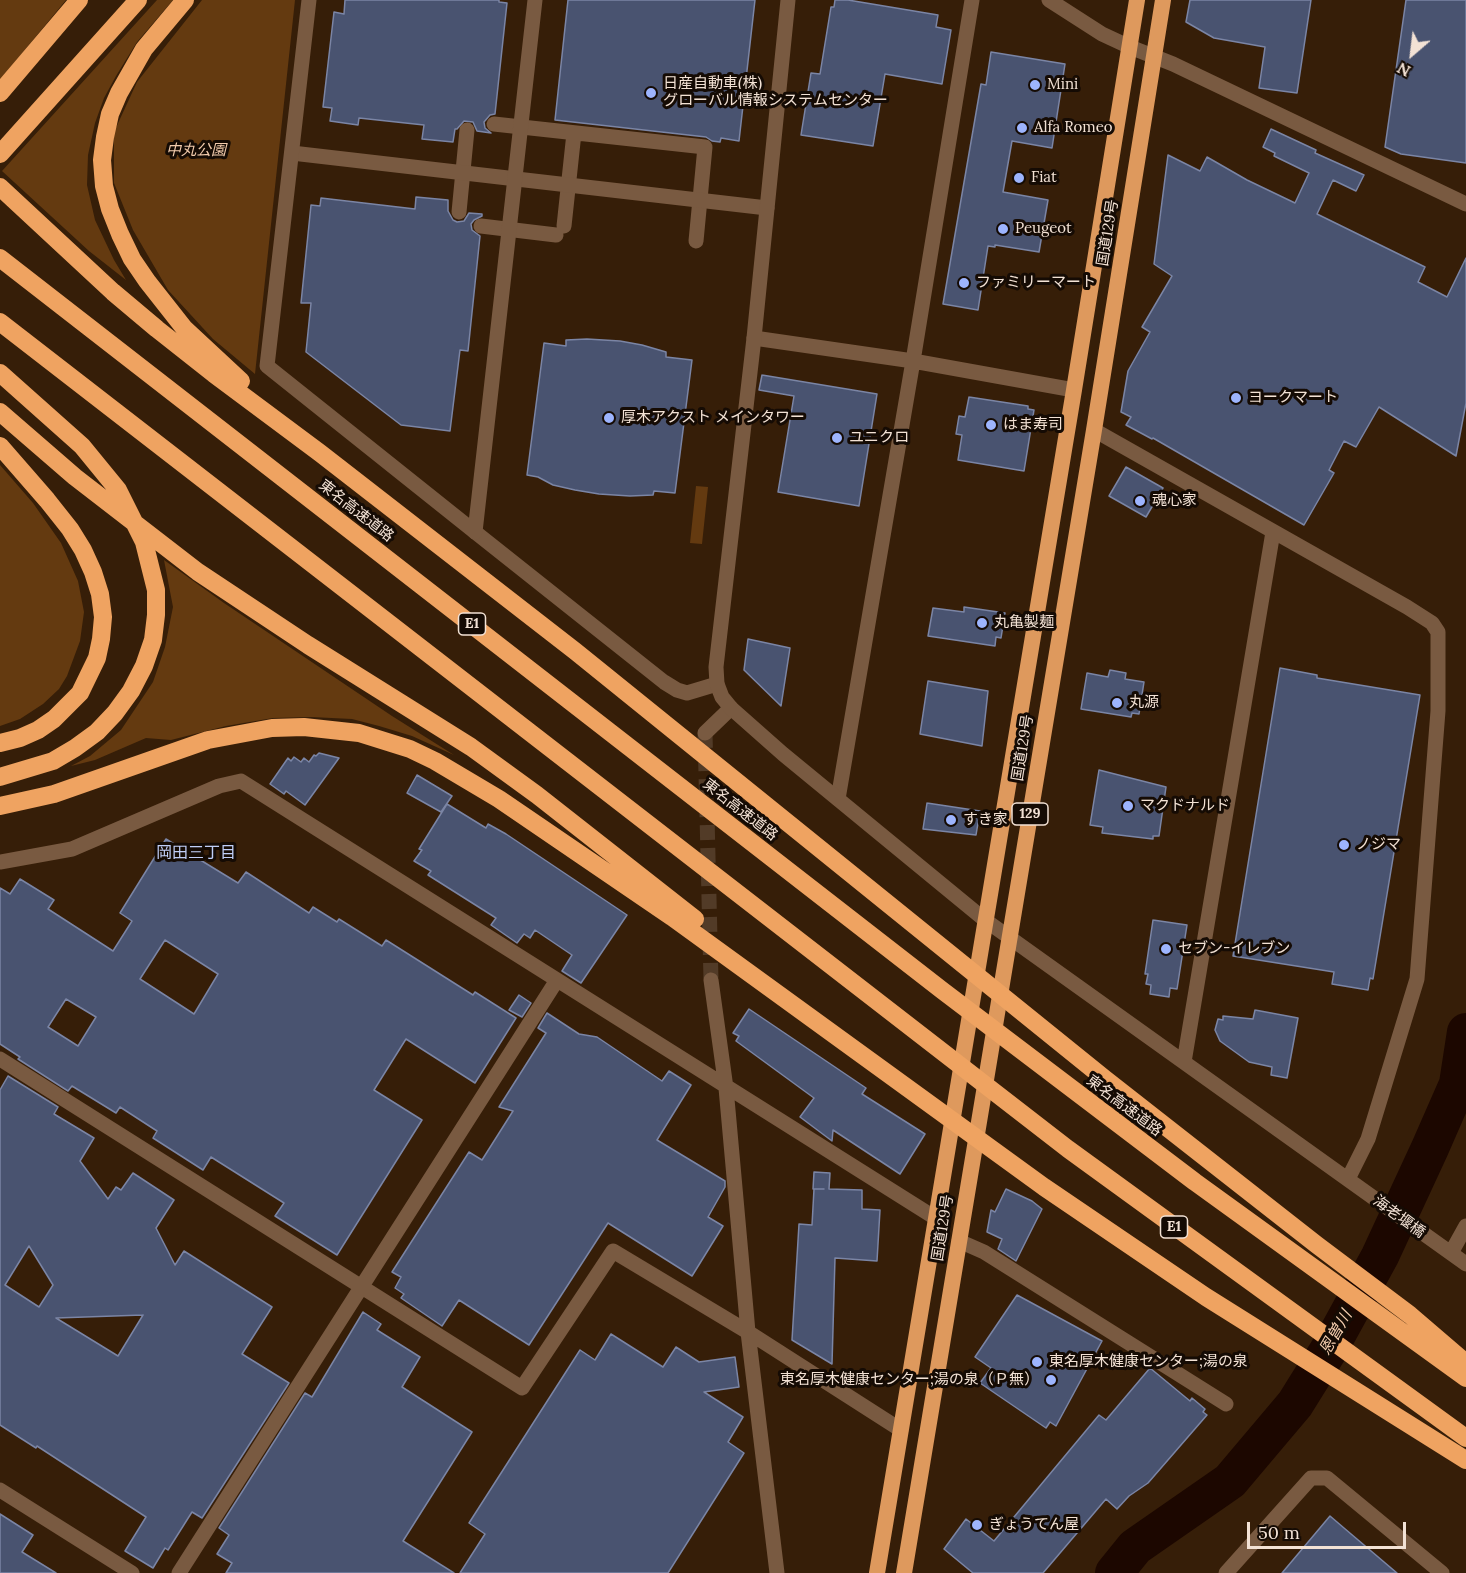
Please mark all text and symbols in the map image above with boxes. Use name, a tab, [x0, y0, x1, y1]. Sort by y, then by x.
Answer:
north arrow	[1382, 24, 1442, 84]
text: N	[1393, 58, 1414, 82]
place label: 日産自動車(株) グローバル情報システムセンター	[663, 75, 888, 110]
place label: Mini	[1047, 76, 1078, 94]
marker: Mini	[1028, 78, 1042, 92]
marker: 日産自動車(株) グローバル情報システムセンター	[644, 86, 658, 100]
place label: Alfa Romeo	[1034, 119, 1113, 137]
marker: Alfa Romeo	[1015, 121, 1029, 135]
park label: 中丸公園	[166, 142, 226, 160]
place label: Fiat	[1031, 169, 1057, 187]
marker: Fiat	[1012, 171, 1026, 185]
street label: 国道129号	[1094, 198, 1122, 268]
place label: Peugeot	[1015, 220, 1072, 238]
marker: Peugeot	[996, 222, 1010, 236]
place label: ファミリーマート	[976, 274, 1096, 292]
marker: ファミリーマート	[957, 276, 971, 290]
place label: ヨークマート	[1248, 389, 1338, 407]
marker: ヨークマート	[1229, 391, 1243, 405]
place label: 厚木アクスト メインタワー	[621, 409, 805, 427]
marker: 厚木アクスト メインタワー	[602, 411, 616, 425]
place label: はま寿司	[1003, 416, 1063, 434]
marker: はま寿司	[984, 418, 998, 432]
place label: ユニクロ	[849, 429, 909, 447]
marker: ユニクロ	[830, 431, 844, 445]
street label: 東名高速道路	[315, 476, 397, 546]
place label: 魂心家	[1152, 492, 1197, 510]
marker: 魂心家	[1133, 494, 1147, 508]
road number: E1	[458, 613, 486, 635]
place label: 丸亀製麺	[994, 614, 1054, 632]
marker: 丸亀製麺	[975, 616, 989, 630]
place label: 丸源	[1129, 694, 1159, 712]
marker: 丸源	[1110, 696, 1124, 710]
street label: 国道129号	[1009, 713, 1037, 783]
street label: 東名高速道路	[699, 775, 781, 845]
place label: マクドナルド	[1140, 797, 1230, 815]
marker: マクドナルド	[1121, 799, 1135, 813]
road number: 129	[1012, 803, 1048, 825]
place label: すき家	[963, 811, 1008, 829]
marker: すき家	[944, 813, 958, 827]
place label: ノジマ	[1356, 836, 1401, 854]
marker: ノジマ	[1337, 838, 1351, 852]
district label: 岡田三丁目	[156, 843, 236, 863]
place label: セブン-イレブン	[1178, 940, 1290, 958]
marker: セブン-イレブン	[1159, 942, 1173, 956]
street label: 東名高速道路	[1083, 1072, 1165, 1140]
street label: 海老堰橋	[1369, 1192, 1429, 1242]
street label: 国道129号	[929, 1193, 957, 1263]
road number: E1	[1160, 1216, 1188, 1238]
water label: 恩曽川	[1316, 1307, 1356, 1359]
place label: 東名厚木健康センター;湯の泉	[1049, 1353, 1248, 1371]
marker: 東名厚木健康センター;湯の泉	[1030, 1355, 1044, 1369]
place label: 東名厚木健康センター;湯の泉（Ｐ無）	[780, 1371, 1039, 1389]
marker: 東名厚木健康センター;湯の泉（Ｐ無）	[1044, 1373, 1058, 1387]
scale bar	[1250, 1510, 1409, 1548]
place label: ぎょうてん屋	[989, 1516, 1079, 1534]
marker: ぎょうてん屋	[970, 1518, 984, 1532]
text: 50 m	[1258, 1521, 1300, 1544]

